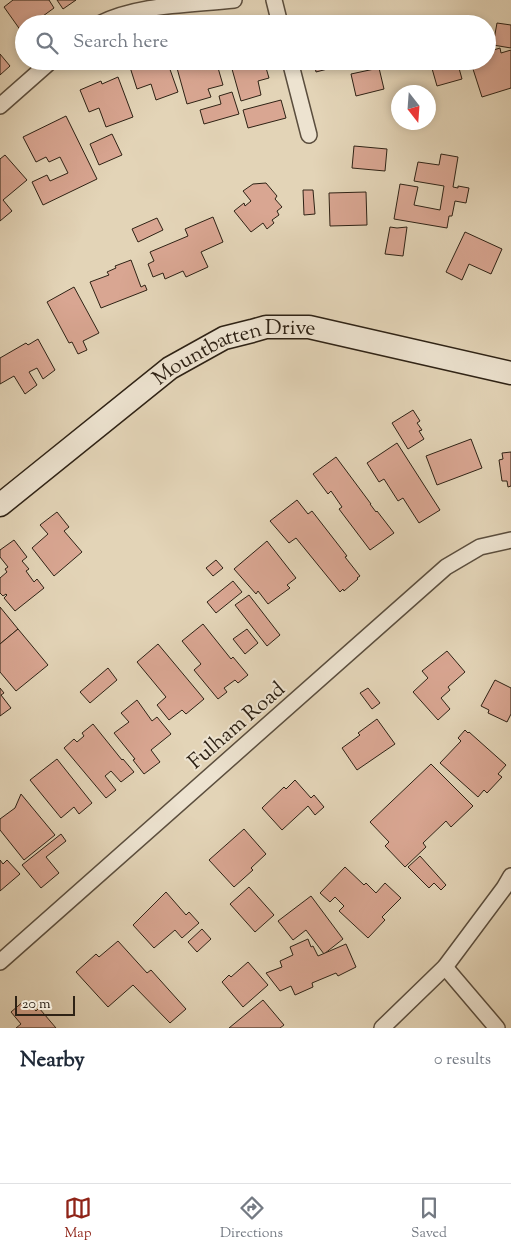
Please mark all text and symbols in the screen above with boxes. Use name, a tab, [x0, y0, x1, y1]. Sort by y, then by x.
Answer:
search box	[15, 15, 496, 70]
icon: search	[33, 29, 61, 57]
text: Search here	[73, 29, 168, 56]
north arrow	[391, 85, 436, 130]
street label: Mountbatten Drive	[147, 314, 318, 393]
street label: Fulham Road	[182, 676, 293, 777]
scale bar	[15, 993, 75, 1016]
text: 20 m	[22, 995, 51, 1015]
text: Nearby	[20, 1046, 85, 1076]
text: 0 results	[434, 1049, 491, 1072]
tab: Map	[64, 1194, 92, 1244]
tab: Directions	[220, 1194, 283, 1244]
tab: Saved	[411, 1194, 447, 1244]

